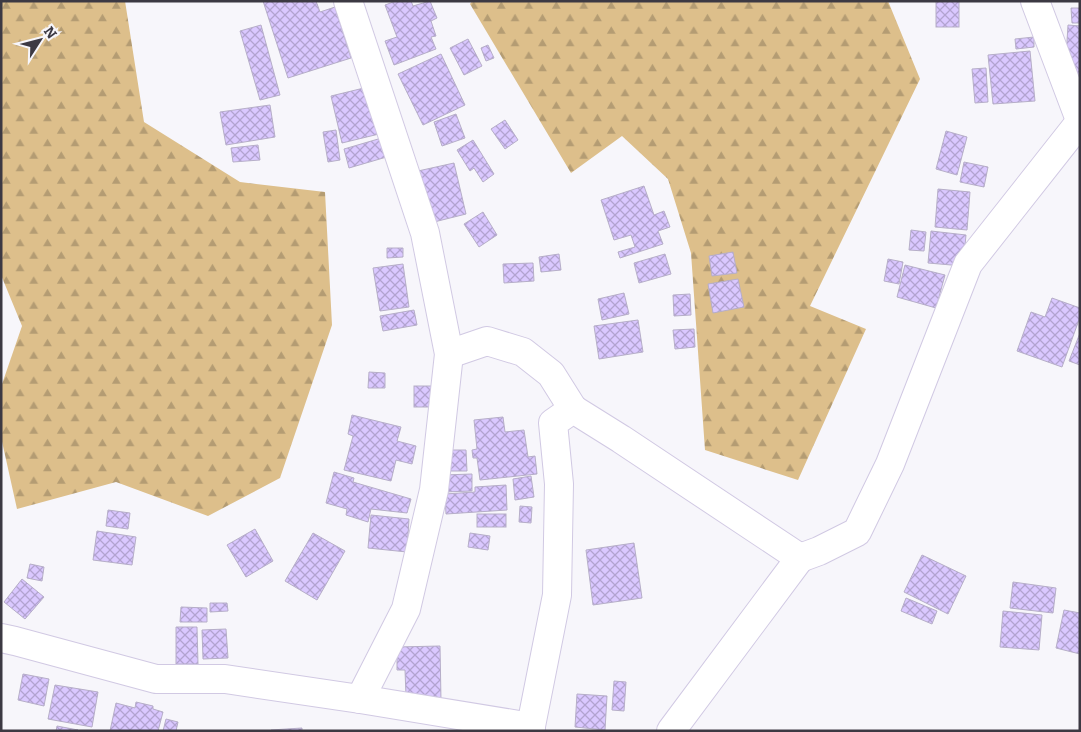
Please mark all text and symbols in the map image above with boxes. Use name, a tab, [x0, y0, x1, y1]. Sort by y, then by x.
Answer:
north arrow	[15, 15, 65, 65]
text: N	[40, 23, 60, 42]

